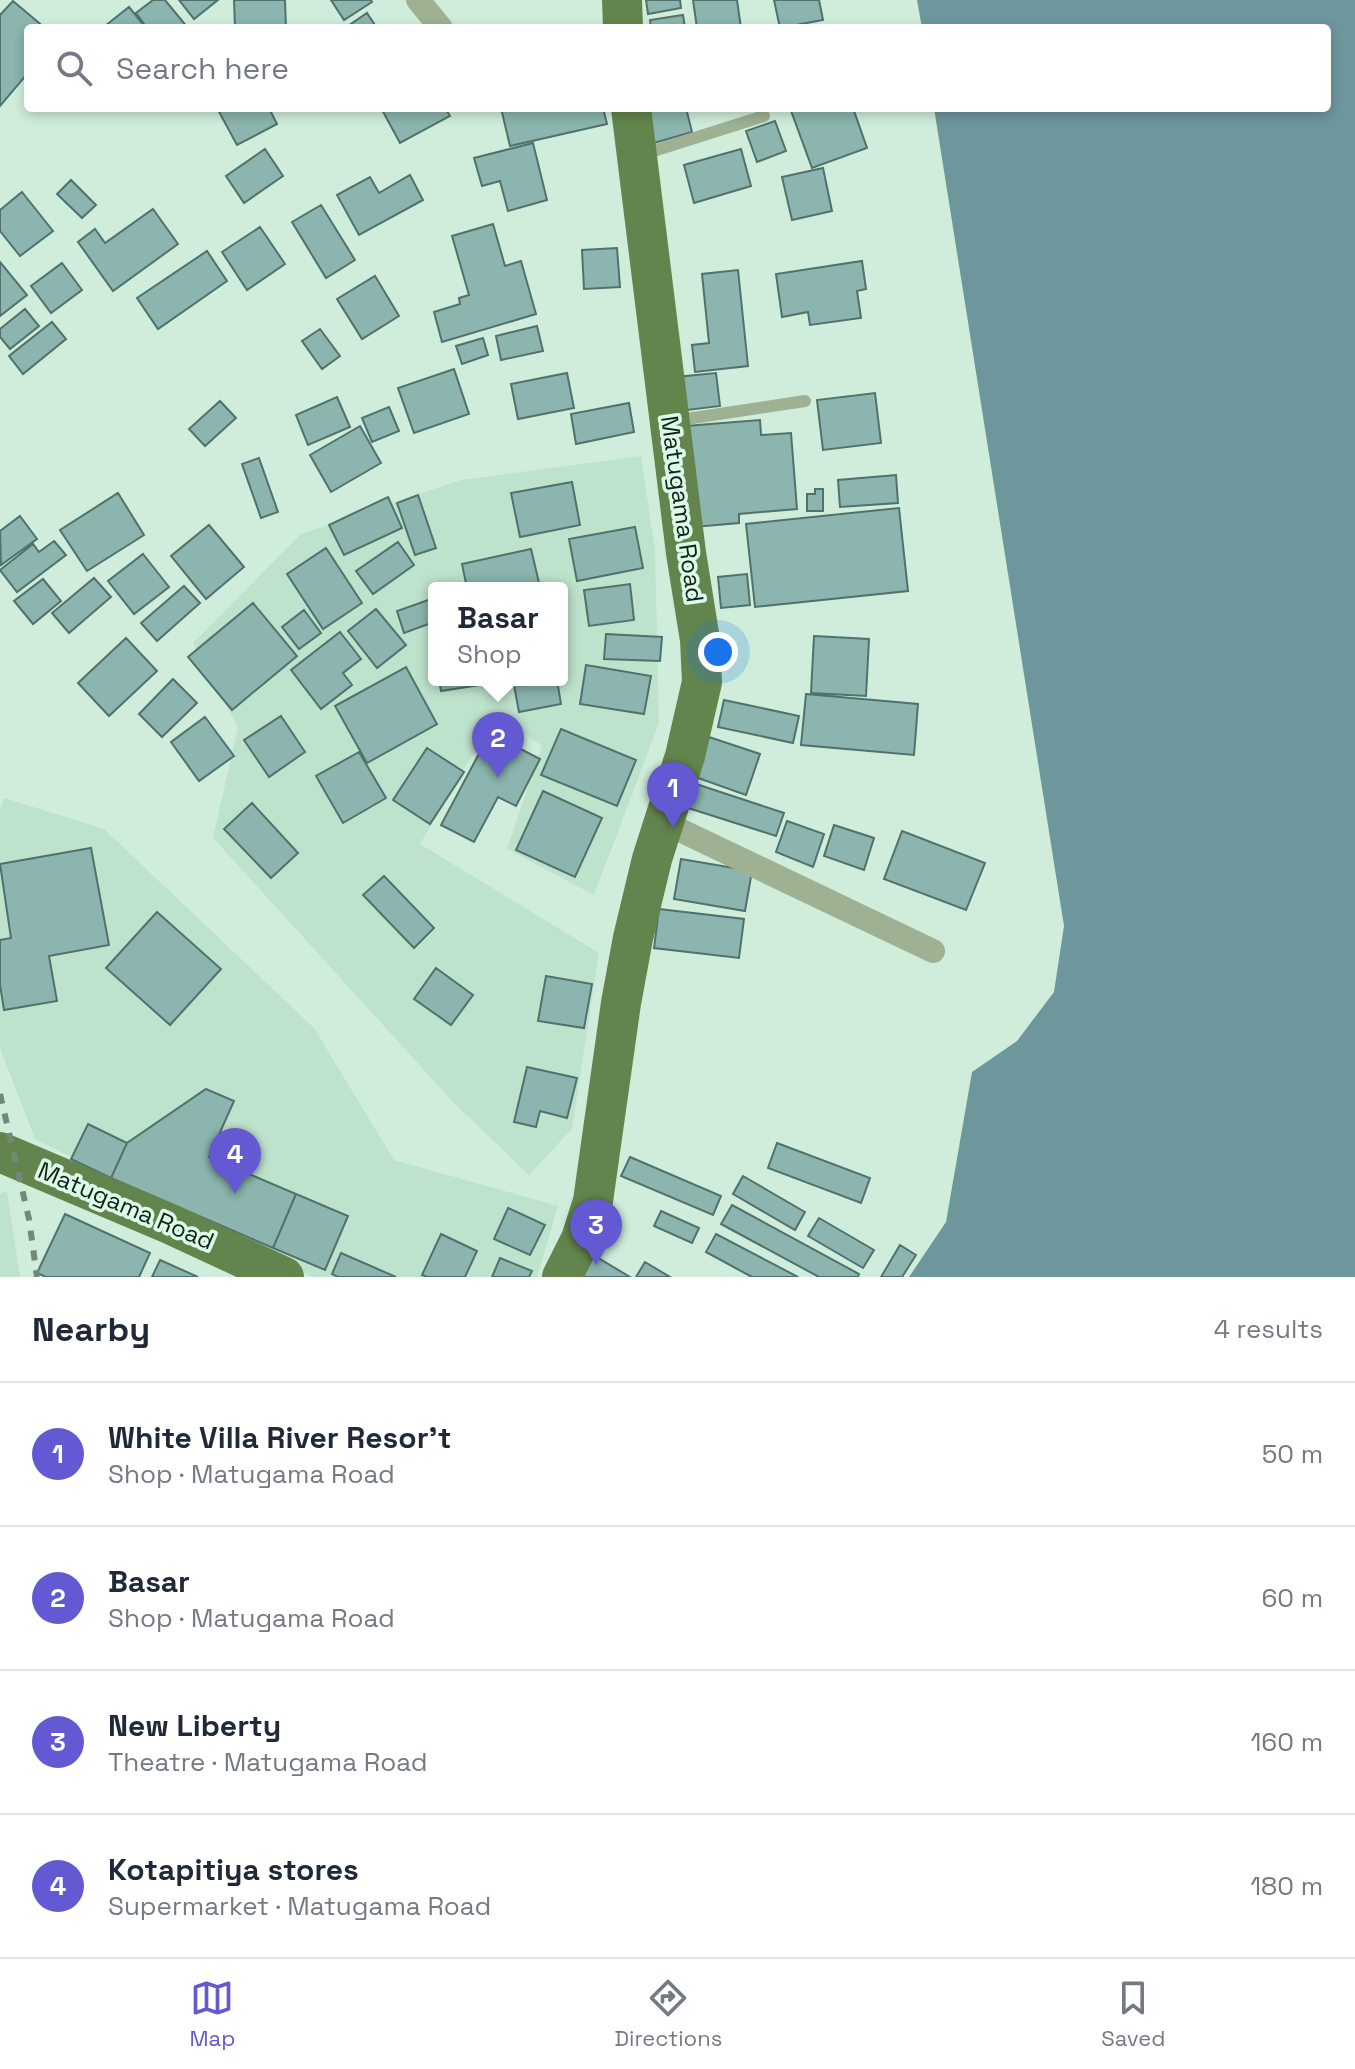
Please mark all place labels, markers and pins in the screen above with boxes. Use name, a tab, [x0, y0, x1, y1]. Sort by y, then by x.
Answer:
pin: 2	[472, 712, 524, 778]
pin: 1	[647, 762, 699, 828]
pin: 4	[209, 1128, 261, 1194]
pin: 3	[570, 1199, 622, 1265]

